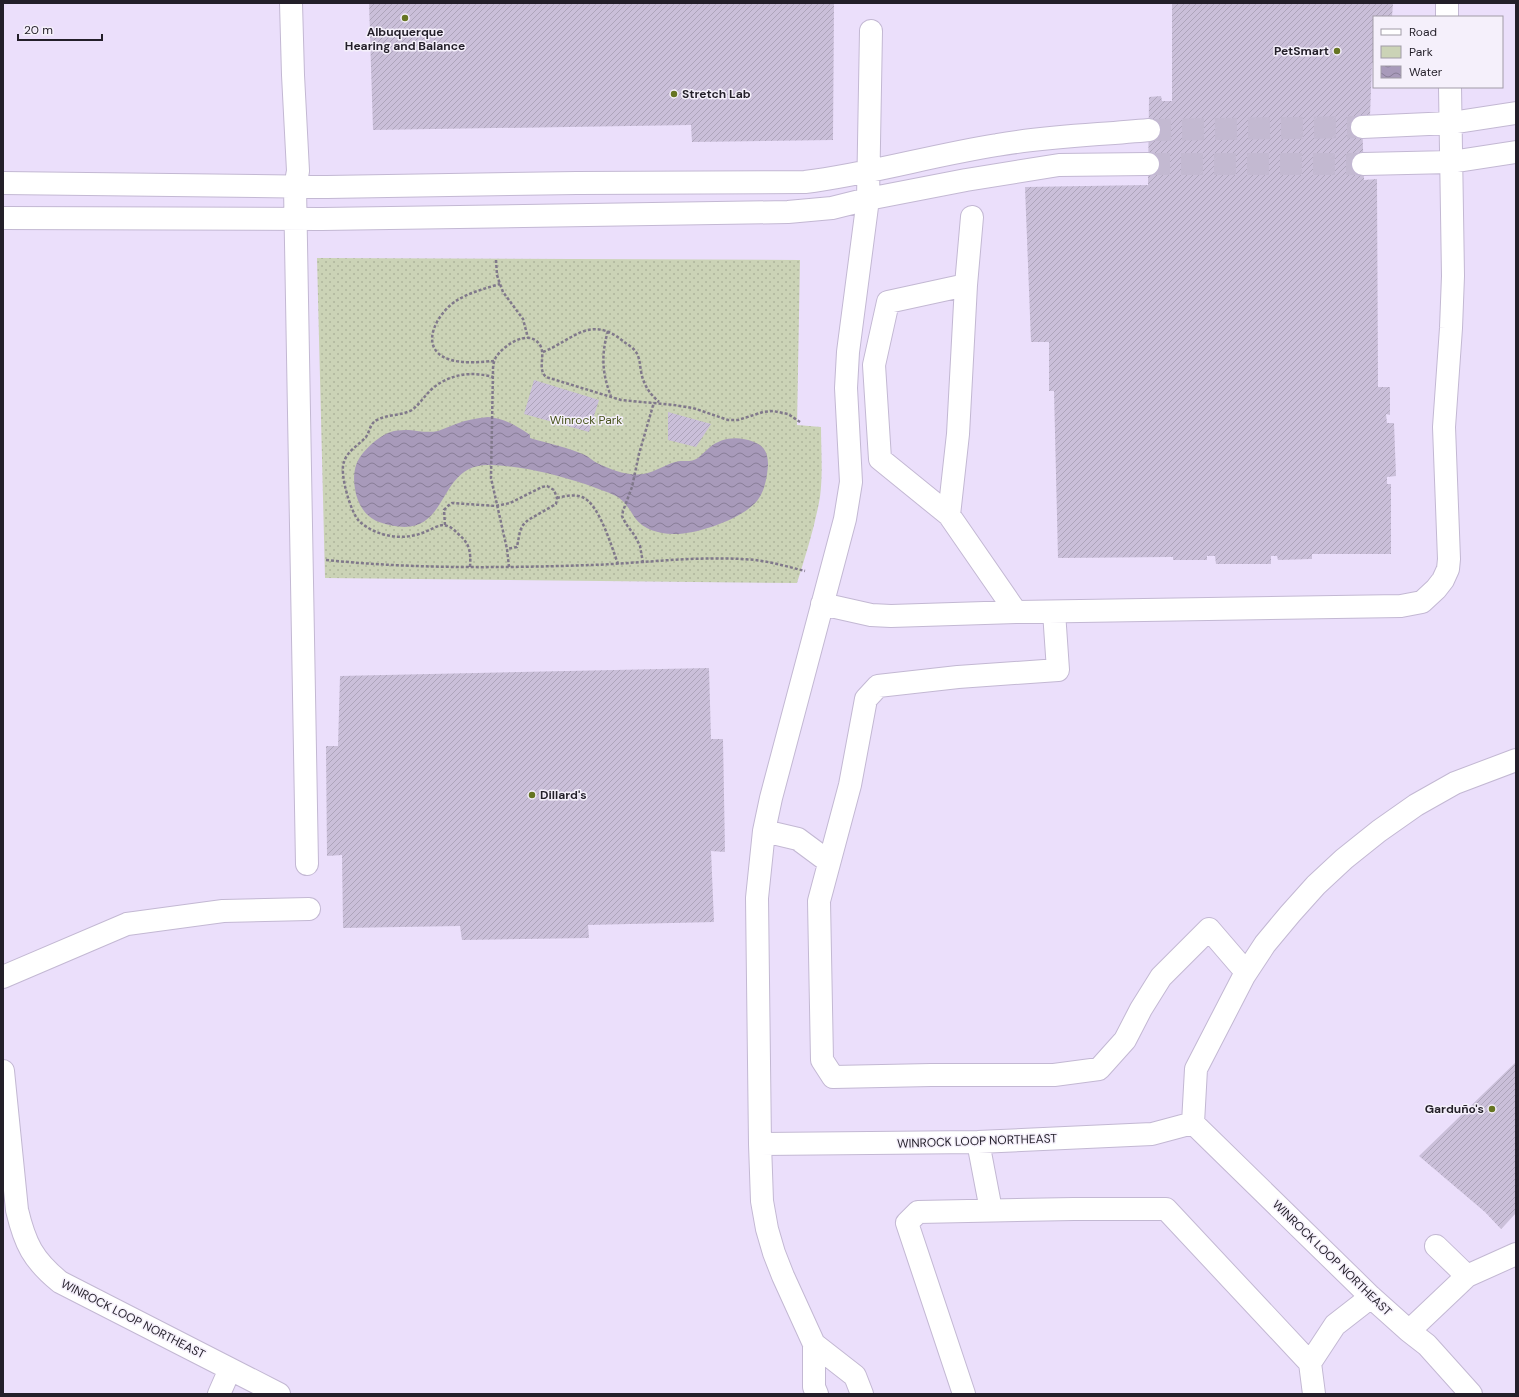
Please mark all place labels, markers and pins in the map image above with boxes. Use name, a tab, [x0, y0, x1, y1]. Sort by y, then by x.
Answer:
marker: Albuquerque Hearing and Balance	[400, 13, 410, 23]
place label: Albuquerque Hearing and Balance	[345, 24, 465, 54]
place label: PetSmart	[1274, 43, 1329, 59]
marker: PetSmart	[1332, 46, 1342, 56]
place label: Stretch Lab	[682, 86, 751, 102]
marker: Stretch Lab	[669, 89, 679, 99]
place label: Dillard's	[540, 787, 587, 803]
marker: Dillard's	[527, 790, 537, 800]
place label: Garduño's	[1425, 1101, 1484, 1117]
marker: Garduño's	[1487, 1104, 1497, 1114]

